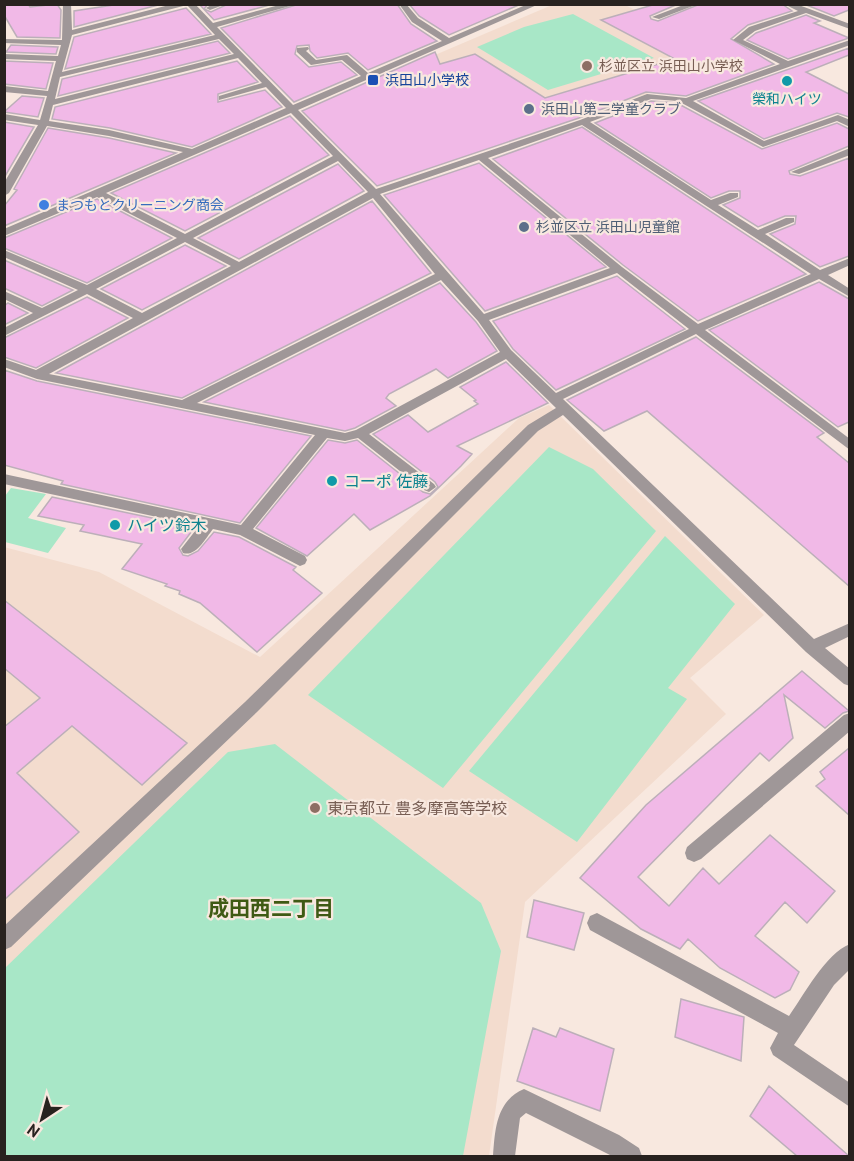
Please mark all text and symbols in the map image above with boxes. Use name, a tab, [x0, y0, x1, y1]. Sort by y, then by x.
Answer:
place label: 杉並区立 浜田山小学校	[599, 57, 743, 75]
marker: 杉並区立 浜田山小学校	[580, 59, 594, 73]
place label: 浜田山小学校	[385, 71, 469, 89]
marker: 浜田山小学校	[366, 73, 380, 87]
marker: 榮和ハイツ	[780, 74, 794, 88]
place label: 榮和ハイツ	[752, 90, 822, 108]
place label: 浜田山第二学童クラブ	[541, 100, 681, 118]
marker: 浜田山第二学童クラブ	[522, 102, 536, 116]
place label: まつもとクリーニング商会	[56, 196, 224, 214]
marker: まつもとクリーニング商会	[37, 198, 51, 212]
place label: 杉並区立 浜田山児童館	[536, 218, 680, 236]
marker: 杉並区立 浜田山児童館	[517, 220, 531, 234]
place label: コーポ 佐藤	[344, 471, 428, 491]
marker: コーポ 佐藤	[325, 474, 339, 488]
place label: ハイツ鈴木	[127, 515, 207, 535]
marker: ハイツ鈴木	[108, 518, 122, 532]
place label: 東京都立 豊多摩高等学校	[327, 798, 507, 818]
marker: 東京都立 豊多摩高等学校	[308, 801, 322, 815]
district label: 成田西二丁目	[208, 895, 334, 922]
north arrow	[12, 1089, 72, 1149]
text: N	[23, 1120, 43, 1142]

